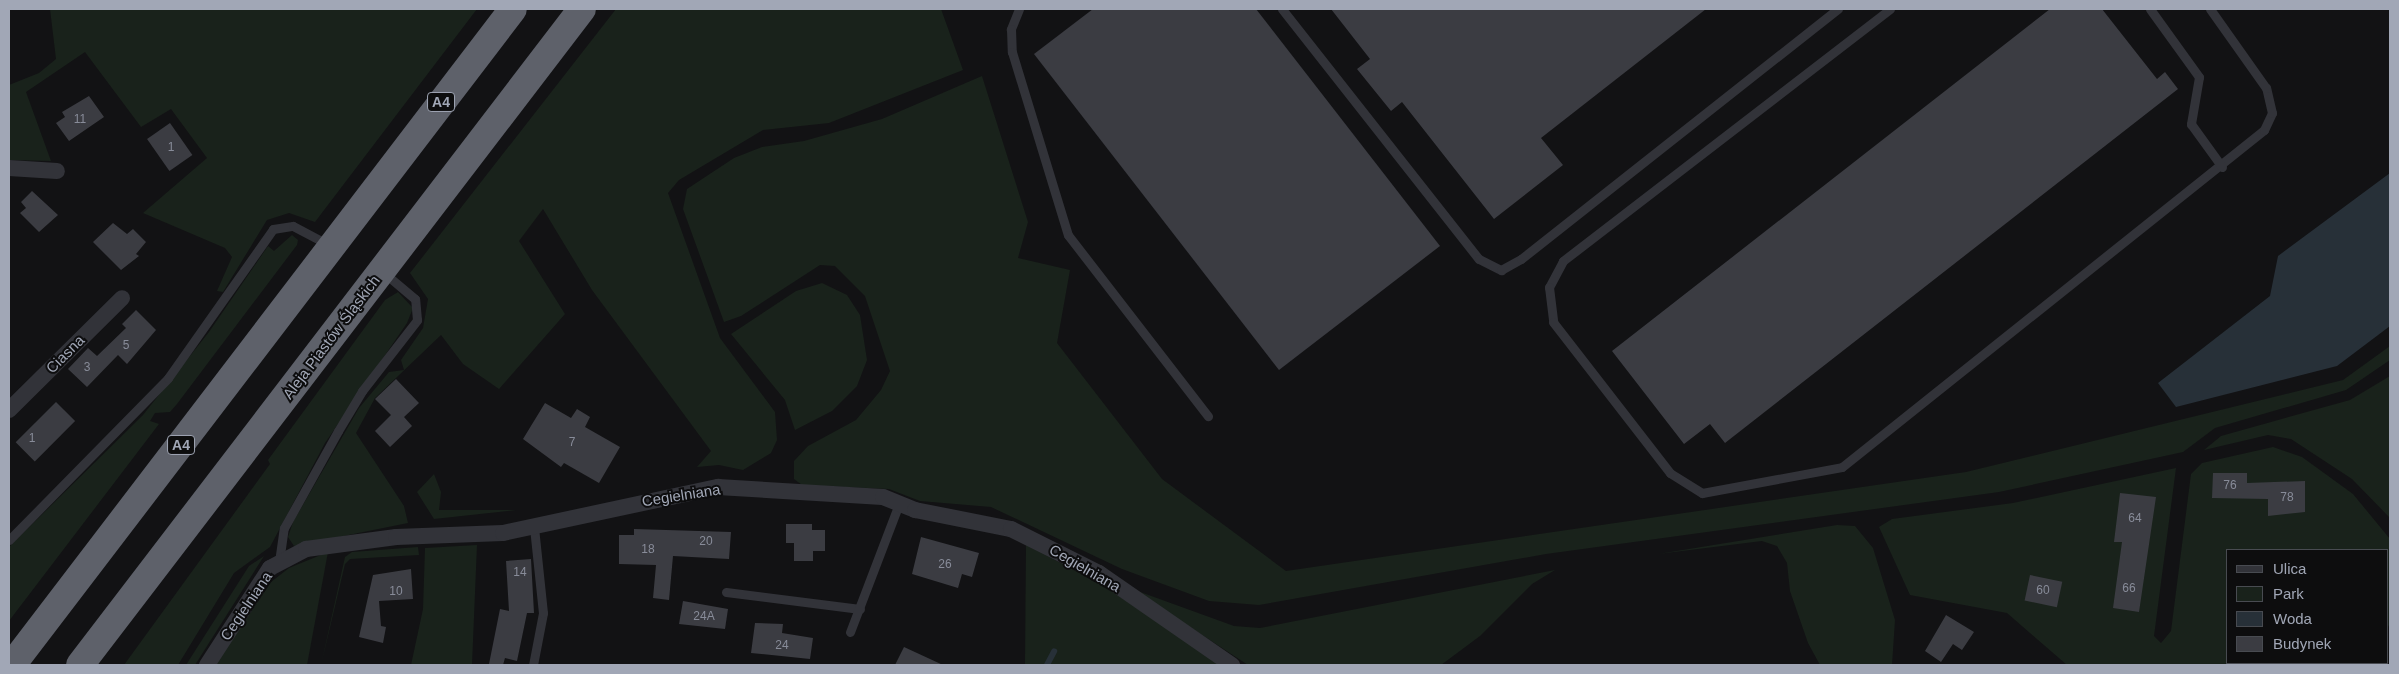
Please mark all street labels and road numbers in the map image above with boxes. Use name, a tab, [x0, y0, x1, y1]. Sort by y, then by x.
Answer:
road number: A4	[426, 90, 456, 114]
street label: Aleja Piastów Śląskich	[279, 272, 383, 402]
street label: Ciasna	[42, 331, 88, 377]
road number: A4	[166, 434, 196, 456]
street label: Cegielniana	[640, 480, 722, 510]
street label: Cegielniana	[1046, 540, 1124, 596]
street label: Cegielniana	[216, 568, 276, 644]

